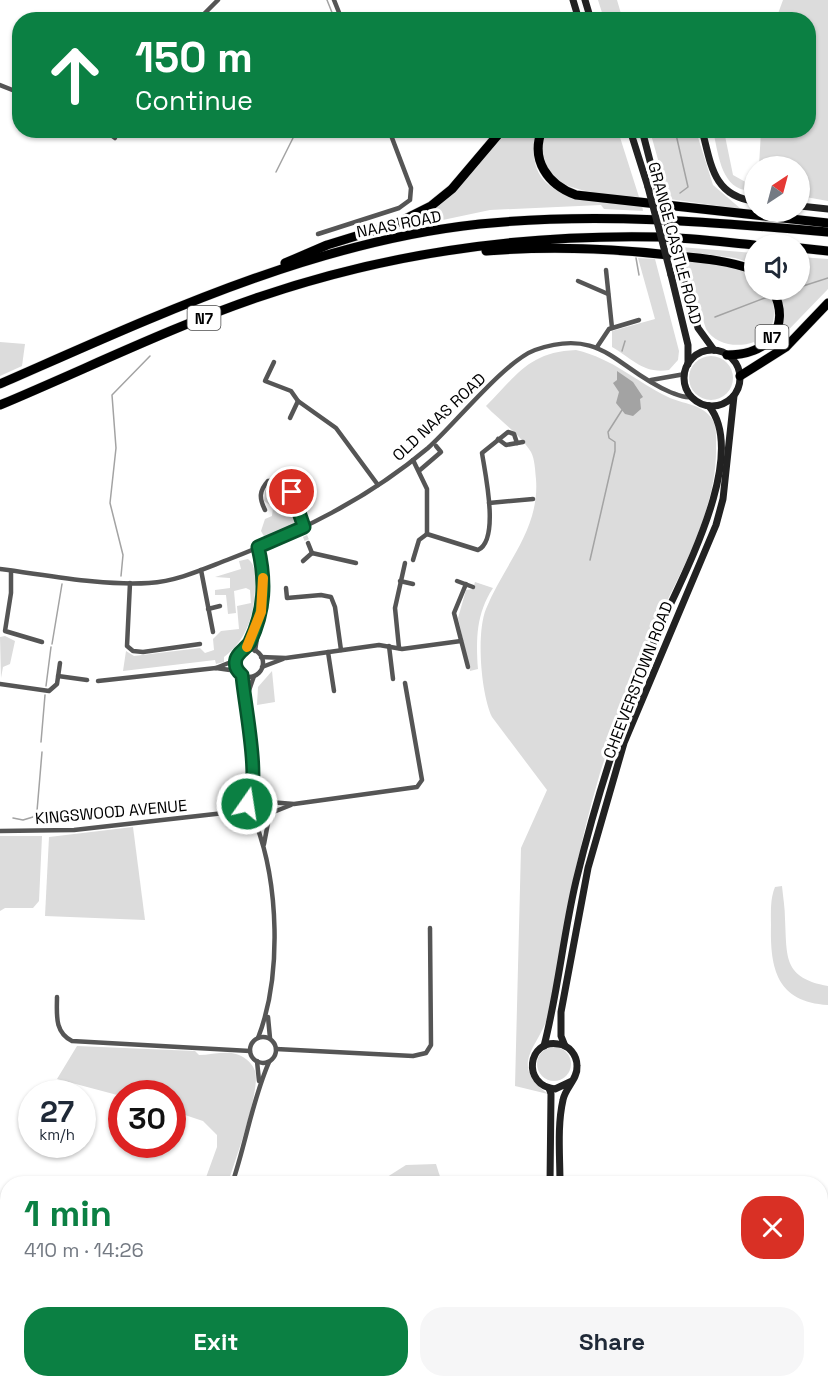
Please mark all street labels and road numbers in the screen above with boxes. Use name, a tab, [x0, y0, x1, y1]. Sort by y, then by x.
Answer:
street label: GRANGE CASTLE ROAD	[643, 160, 707, 326]
street label: NAAS ROAD	[355, 205, 443, 243]
road number: N7	[188, 306, 220, 330]
road number: N7	[756, 325, 788, 349]
street label: OLD NAAS ROAD	[388, 368, 490, 466]
street label: CHEEVERSTOWN ROAD	[598, 598, 678, 762]
street label: KINGSWOOD AVENUE	[34, 795, 188, 829]

